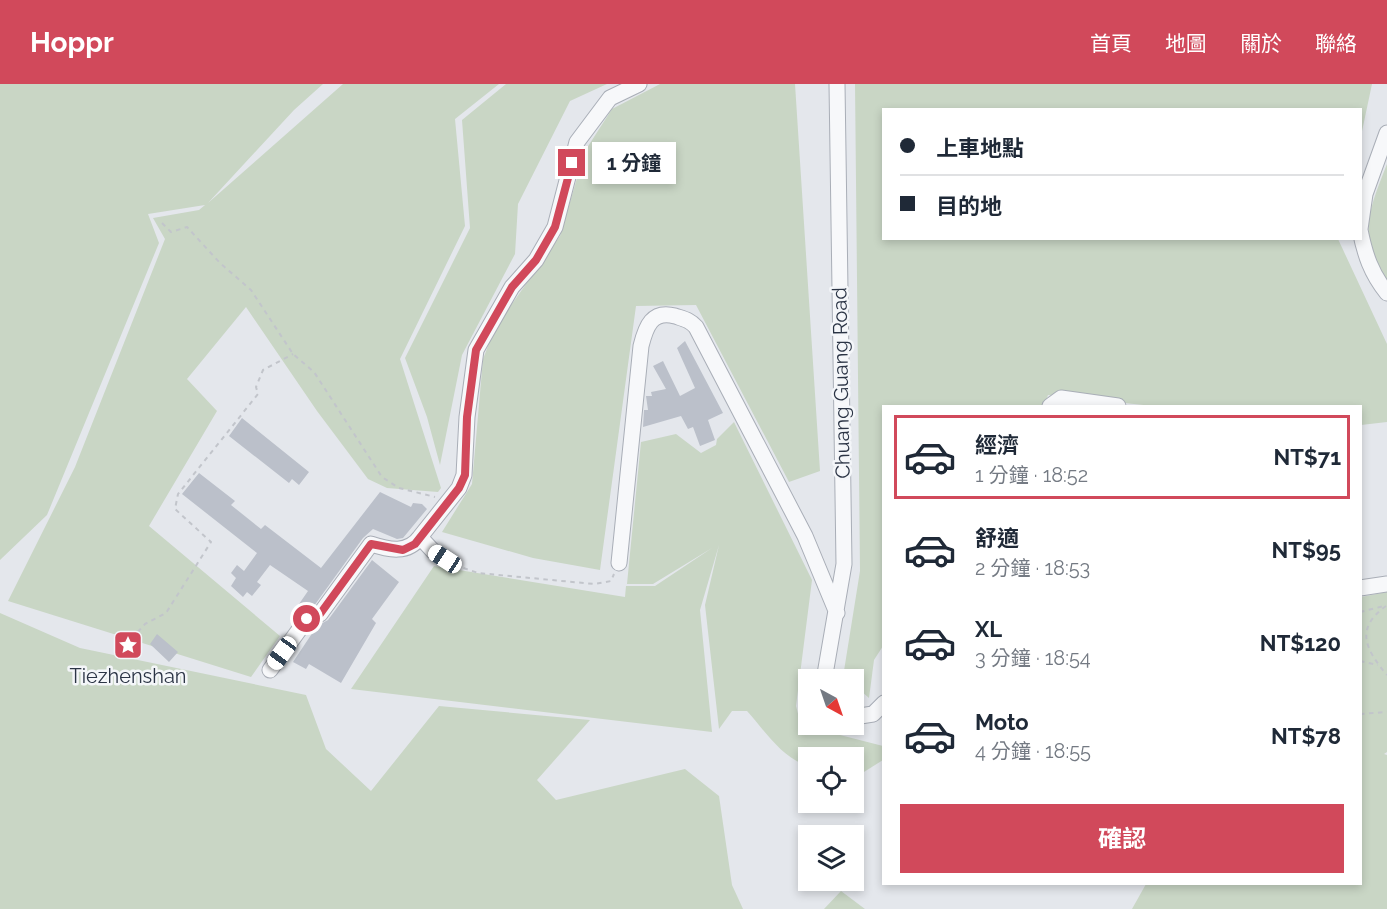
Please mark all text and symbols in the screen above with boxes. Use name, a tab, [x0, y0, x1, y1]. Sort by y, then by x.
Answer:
text: Hoppr	[30, 26, 114, 59]
text: 首頁	[1090, 31, 1132, 56]
text: 地圖	[1165, 31, 1207, 56]
text: 關於	[1240, 31, 1282, 56]
text: 聯絡	[1315, 31, 1357, 56]
text: 上車地點	[936, 135, 1024, 161]
callout: 1 分鐘	[593, 142, 677, 184]
route end	[558, 149, 585, 176]
text: 1 分鐘	[607, 151, 661, 175]
text: 目的地	[936, 193, 1002, 219]
street label: Chuang Guang Road	[827, 287, 855, 479]
icon: car	[903, 430, 957, 484]
text: 經濟	[975, 432, 1019, 458]
text: NT$71	[1273, 444, 1341, 470]
text: 1 分鐘 · 18:52	[975, 463, 1088, 487]
icon: car	[903, 523, 957, 577]
text: 舒適	[975, 525, 1019, 551]
text: NT$95	[1272, 537, 1341, 563]
car	[425, 542, 465, 576]
text: 2 分鐘 · 18:53	[975, 556, 1090, 580]
route start	[293, 605, 320, 632]
icon: car	[903, 616, 957, 670]
text: XL	[975, 616, 1002, 642]
place icon: Tiezhenshan	[112, 629, 144, 661]
text: NT$120	[1260, 630, 1341, 656]
car	[264, 633, 300, 673]
text: 3 分鐘 · 18:54	[975, 646, 1091, 670]
place label: Tiezhenshan	[70, 664, 186, 688]
north arrow	[798, 669, 864, 735]
map controls	[798, 669, 864, 891]
icon: car	[903, 709, 957, 763]
text: Moto	[975, 709, 1029, 735]
text: NT$78	[1271, 723, 1341, 749]
text: 4 分鐘 · 18:55	[975, 739, 1091, 763]
button: locate	[798, 747, 864, 813]
button: 確認	[900, 804, 1344, 873]
button: layers	[798, 825, 864, 891]

